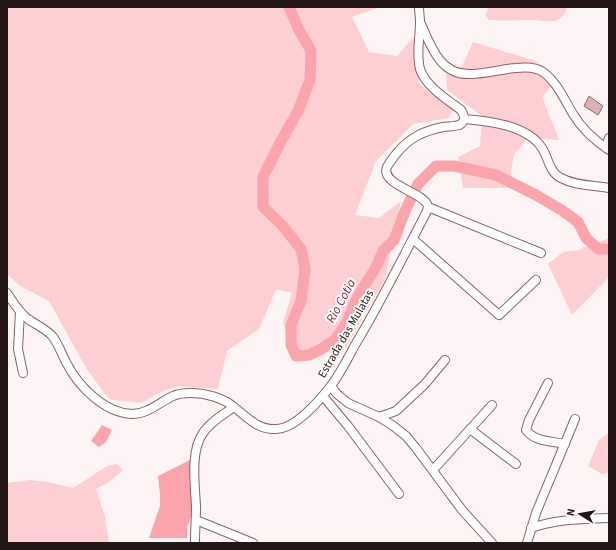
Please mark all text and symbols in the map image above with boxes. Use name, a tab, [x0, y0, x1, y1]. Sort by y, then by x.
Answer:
water label: Rio Cotia	[322, 276, 360, 326]
street label: Estrada das Mulatas	[314, 287, 378, 381]
north arrow	[560, 494, 600, 534]
text: N	[563, 507, 579, 517]

